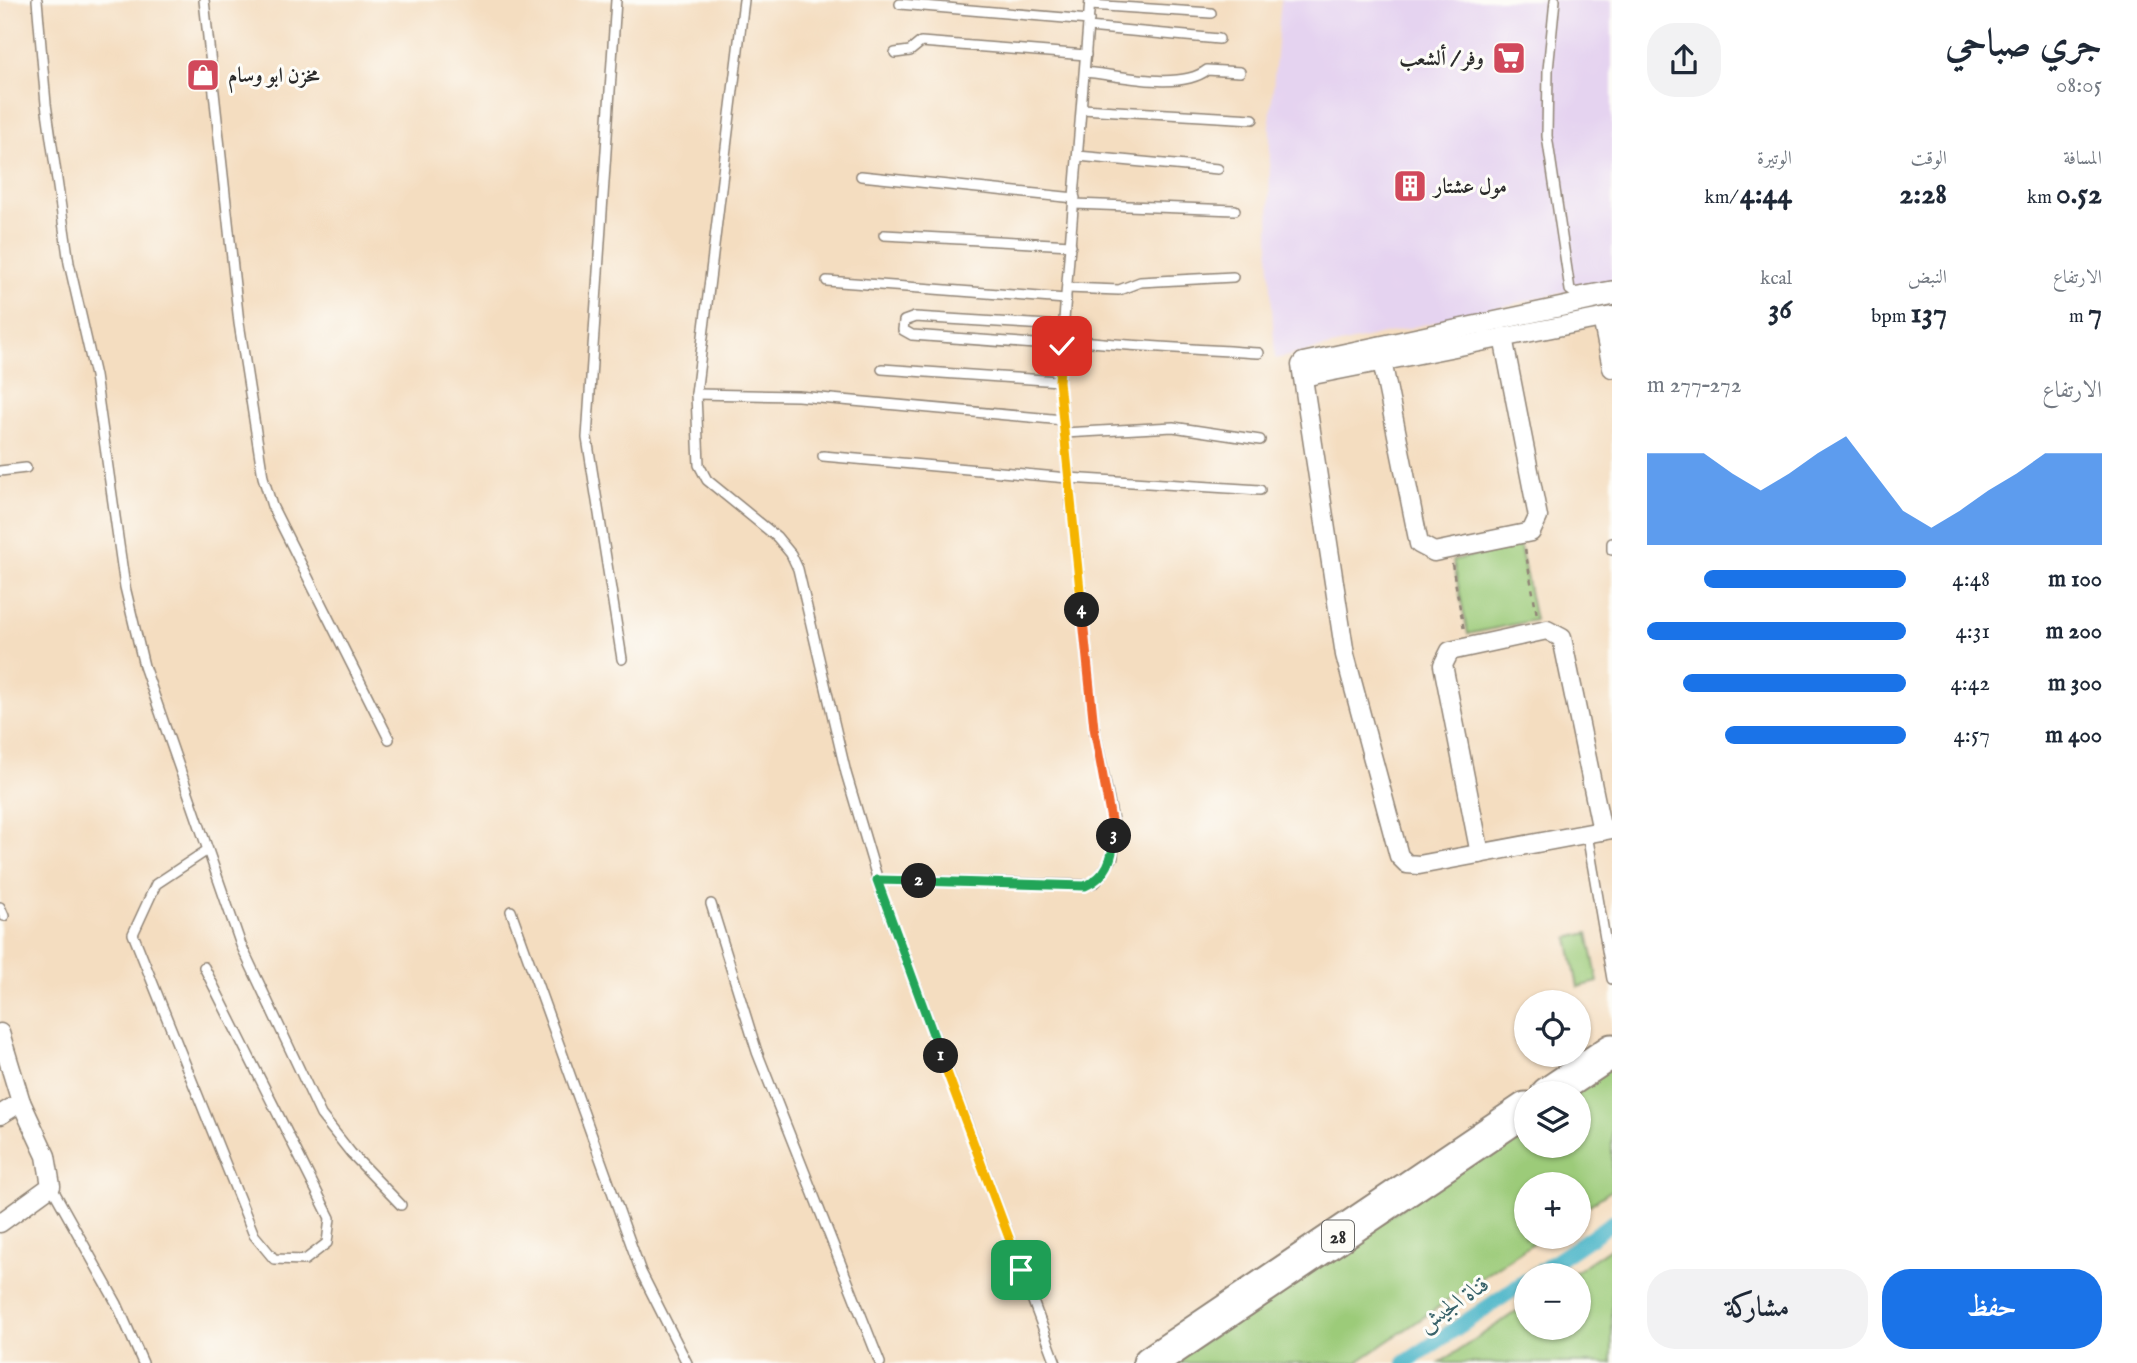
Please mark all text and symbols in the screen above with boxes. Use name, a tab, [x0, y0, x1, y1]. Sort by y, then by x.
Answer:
text: جري صباحي	[1945, 21, 2102, 69]
button: share	[1647, 23, 1721, 97]
supermarket icon: وفر / ألشعب	[1490, 39, 1528, 77]
place label: وفر / ألشعب	[1399, 44, 1484, 73]
shop icon: مخزن ابو وسام	[184, 56, 222, 94]
place label: مخزن ابو وسام	[228, 63, 321, 94]
text: 08:05	[2056, 71, 2102, 100]
text: الوتيرة	[1757, 147, 1792, 171]
text: الوقت	[1911, 147, 1947, 171]
text: المسافة	[2063, 147, 2102, 171]
building icon: مول عشتار	[1391, 167, 1429, 205]
place label: مول عشتار	[1432, 174, 1507, 201]
text: 4:44	[1740, 176, 1792, 214]
text: 2:28	[1899, 176, 1947, 214]
text: 0.52	[2056, 176, 2102, 214]
text: /km	[1704, 186, 1740, 210]
text: km	[2027, 186, 2056, 210]
text: النبض	[1908, 266, 1947, 290]
text: الارتفاع	[2053, 266, 2102, 290]
text: kcal	[1760, 267, 1792, 291]
text: 36	[1768, 291, 1792, 329]
text: 137	[1911, 295, 1947, 333]
text: 7	[2088, 295, 2102, 333]
text: bpm	[1871, 305, 1911, 329]
text: m	[2069, 305, 2088, 329]
pin	[1032, 316, 1092, 376]
icon: check	[1043, 327, 1081, 365]
text: 272–277 m	[1647, 371, 1742, 400]
text: الارتفاع	[2042, 376, 2102, 405]
text: 4:48	[1952, 565, 1990, 594]
text: 100 m	[2048, 565, 2102, 594]
pin: 4	[1064, 592, 1100, 628]
text: 4	[1077, 597, 1086, 621]
text: 4:31	[1956, 617, 1990, 646]
text: 200 m	[2046, 617, 2102, 646]
text: 4:42	[1951, 669, 1990, 698]
text: 300 m	[2048, 669, 2102, 698]
text: 4:57	[1954, 721, 1990, 750]
text: 400 m	[2045, 721, 2102, 750]
pin: 3	[1096, 818, 1132, 854]
text: 3	[1110, 823, 1117, 847]
pin: 2	[902, 864, 936, 898]
text: 2	[914, 868, 923, 892]
map controls	[1514, 990, 1591, 1340]
button: locate	[1514, 990, 1591, 1067]
pin: 1	[923, 1038, 958, 1074]
text: 1	[937, 1043, 944, 1067]
button: layers	[1514, 1081, 1591, 1158]
button: +	[1514, 1172, 1591, 1249]
road number: 28	[1322, 1220, 1354, 1252]
pin	[991, 1240, 1051, 1300]
icon: arrive	[1002, 1251, 1040, 1289]
button: −	[1514, 1263, 1591, 1340]
button: مشاركة	[1647, 1269, 1868, 1349]
button: حفظ	[1882, 1269, 2102, 1349]
water label: قناة الجيش	[1412, 1270, 1495, 1339]

